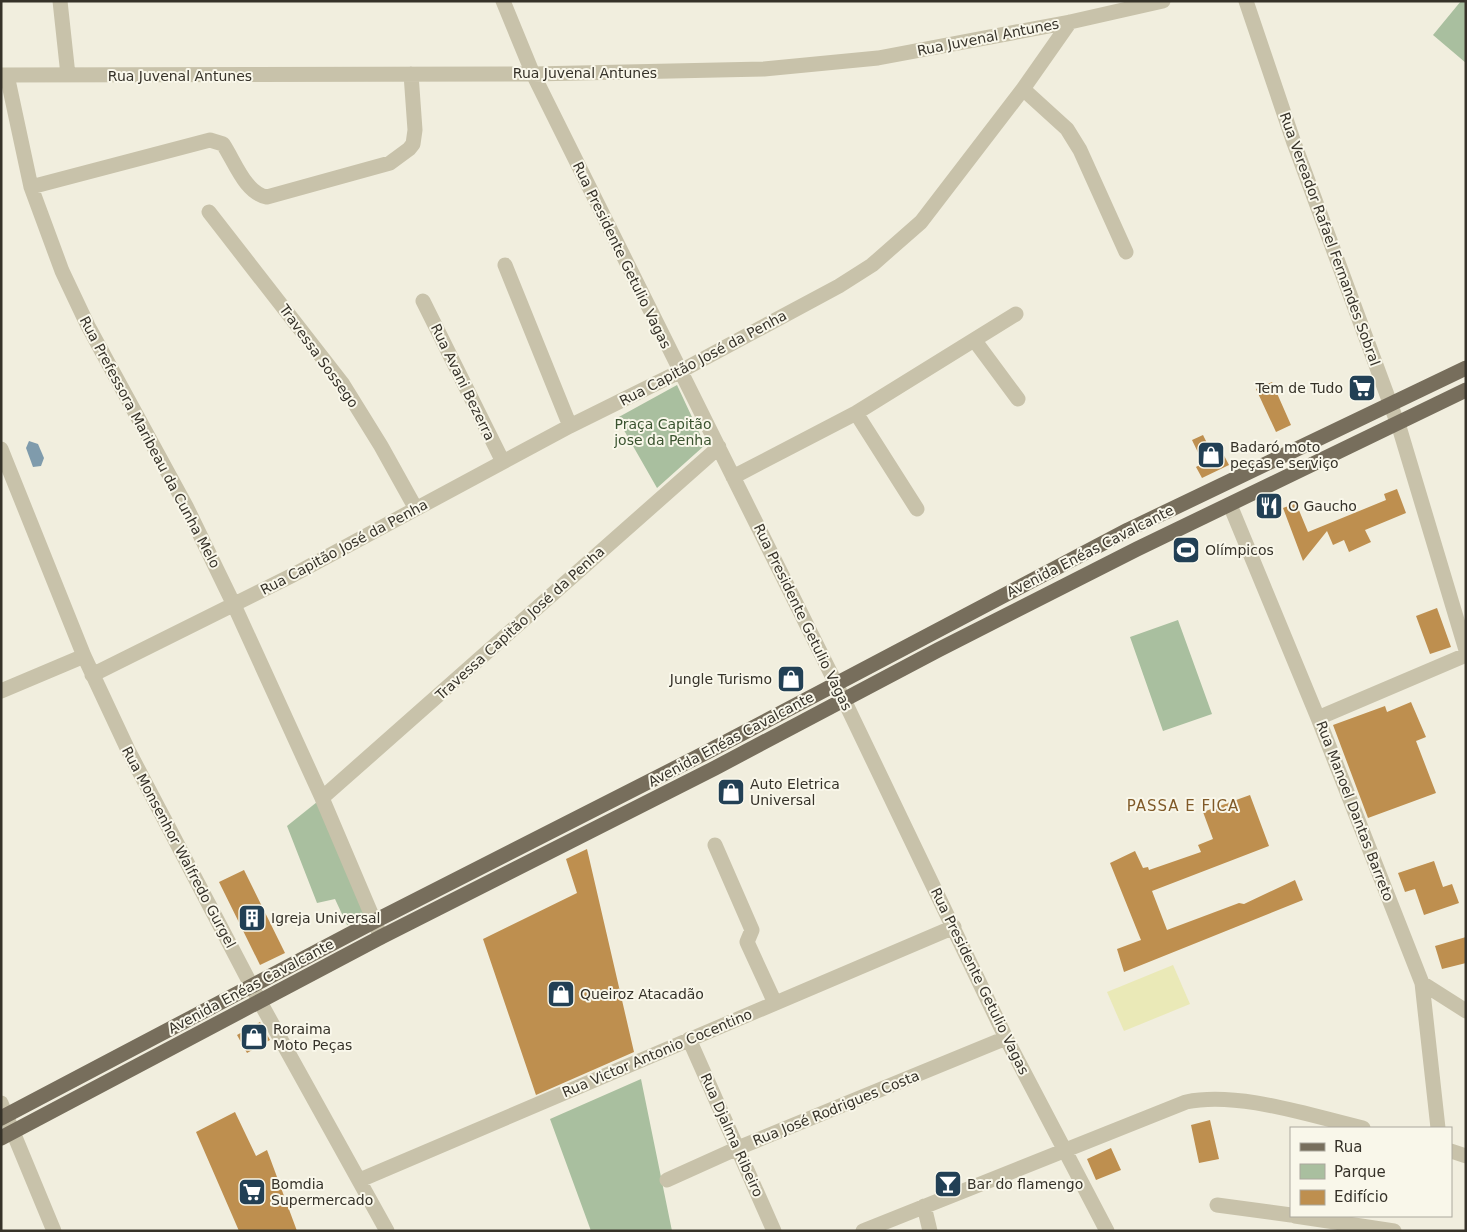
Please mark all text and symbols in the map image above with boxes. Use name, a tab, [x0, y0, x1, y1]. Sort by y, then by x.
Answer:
street label: Rua Juvenal Antunes	[916, 15, 1060, 59]
street label: Rua Juvenal Antunes	[513, 65, 657, 81]
street label: Rua Juvenal Antunes	[108, 68, 252, 84]
street label: Rua Vereador Rafael Fernandes Sobral	[1277, 110, 1383, 368]
street label: Rua Presidente Getulio Vagas	[570, 159, 674, 351]
street label: Travessa Sossego	[276, 301, 362, 411]
street label: Rua Capitão José da Penha	[617, 307, 789, 409]
street label: Rua Prefessora Maribeau da Cunha Melo	[77, 313, 223, 571]
street label: Rua Avani Bezerra	[428, 321, 498, 443]
supermarket icon: Tem de Tudo	[1347, 373, 1377, 403]
place label: Tem de Tudo	[1254, 380, 1343, 396]
park label: Praça Capitão jose da Penha	[613, 416, 712, 448]
place label: Badaró moto peças e serviço	[1230, 439, 1339, 471]
shop icon: Badaró moto peças e serviço	[1196, 440, 1226, 470]
restaurant icon: O Gaucho	[1254, 491, 1284, 521]
street label: Rua Capitão José da Penha	[258, 496, 430, 598]
place label: O Gaucho	[1288, 498, 1357, 514]
street label: Avenida Enéas Cavalcante	[1004, 502, 1176, 600]
street label: Rua Presidente Getulio Vagas	[751, 521, 855, 713]
sports icon: Olímpicos	[1171, 535, 1201, 565]
place label: Olímpicos	[1205, 542, 1274, 558]
street label: Travessa Capitão José da Penha	[432, 543, 608, 704]
shop icon: Jungle Turismo	[776, 664, 806, 694]
place label: Jungle Turismo	[669, 671, 772, 687]
street label: Avenida Enéas Cavalcante	[645, 688, 817, 790]
street label: Rua Manoel Dantas Barreto	[1313, 719, 1397, 903]
street label: Rua Monsenhor Walfredo Gurgel	[119, 744, 239, 950]
place label: Auto Eletrica Universal	[750, 776, 840, 808]
shop icon: Auto Eletrica Universal	[716, 777, 746, 807]
district label: PASSA E FICA	[1127, 797, 1239, 815]
street label: Rua Presidente Getulio Vagas	[928, 885, 1032, 1077]
building icon: Igreja Universal	[237, 903, 267, 933]
place label: Igreja Universal	[271, 910, 380, 926]
street label: Avenida Enéas Cavalcante	[165, 935, 337, 1037]
shop icon: Queiroz Atacadão	[546, 979, 576, 1009]
place label: Queiroz Atacadão	[580, 986, 704, 1002]
street label: Rua Victor Antonio Cocentino	[560, 1006, 754, 1100]
place label: Roraima Moto Peças	[273, 1021, 352, 1053]
shop icon: Roraima Moto Peças	[239, 1022, 269, 1052]
street label: Rua José Rodrigues Costa	[750, 1067, 922, 1149]
street label: Rua Djalma Ribeiro	[697, 1071, 767, 1199]
legend	[1290, 1127, 1452, 1217]
text: Rua	[1334, 1138, 1362, 1156]
text: Parque	[1334, 1163, 1386, 1181]
bar icon: Bar do flamengo	[933, 1169, 963, 1199]
place label: Bomdia Supermercado	[271, 1176, 373, 1208]
place label: Bar do flamengo	[967, 1176, 1083, 1192]
supermarket icon: Bomdia Supermercado	[237, 1177, 267, 1207]
text: Edifício	[1334, 1188, 1388, 1206]

